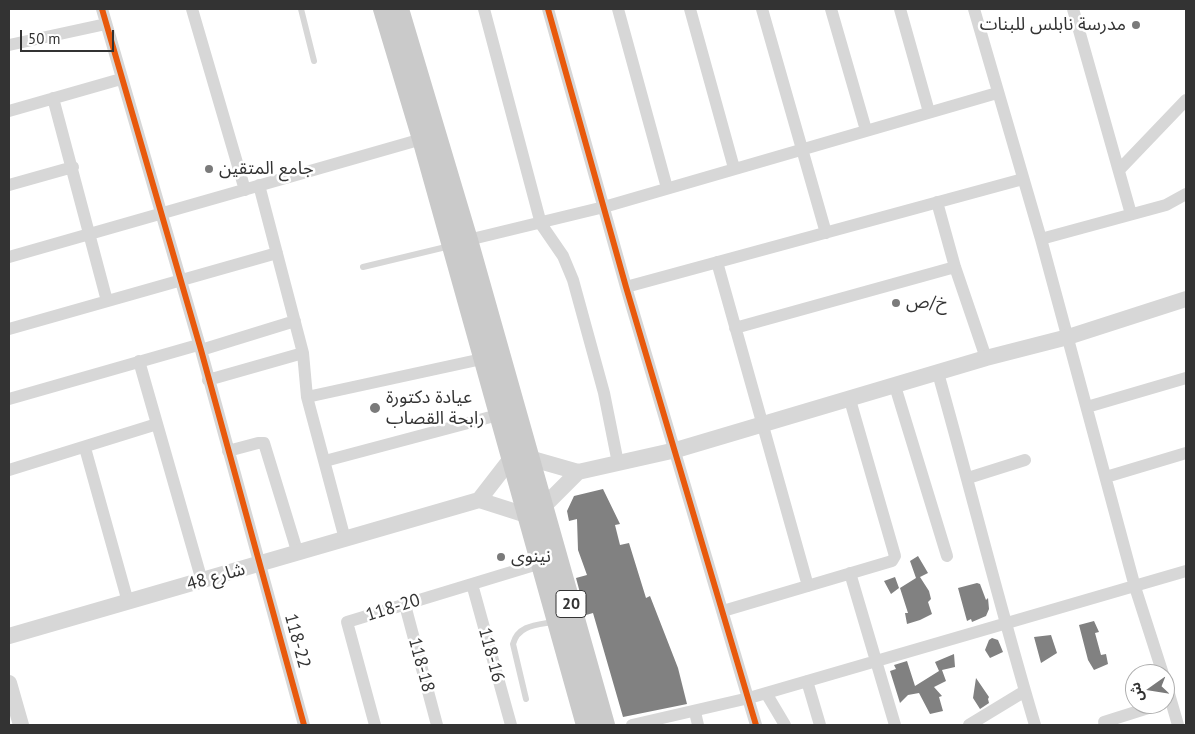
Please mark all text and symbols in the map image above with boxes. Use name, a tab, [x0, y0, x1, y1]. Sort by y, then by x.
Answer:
place label: مدرسة نابلس للبنات	[980, 14, 1126, 36]
marker: مدرسة نابلس للبنات	[1130, 19, 1142, 31]
scale bar	[22, 20, 116, 52]
text: 50 m	[28, 29, 61, 48]
place label: جامع المتقين	[219, 158, 313, 180]
marker: جامع المتقين	[203, 163, 215, 175]
place label: خ/ص	[906, 292, 947, 314]
marker: خ/ص	[890, 297, 902, 309]
place label: عيادة دكتورة رابحة القصاب	[386, 387, 484, 429]
marker: عيادة دكتورة رابحة القصاب	[368, 401, 382, 415]
place label: نينوى	[511, 546, 551, 568]
marker: نينوى	[495, 551, 507, 563]
street label: شارع 48	[184, 558, 248, 596]
street label: 118-20	[363, 590, 423, 626]
road number: 20	[556, 590, 586, 618]
street label: 118-22	[279, 611, 315, 671]
street label: 118-16	[473, 625, 509, 685]
street label: 118-18	[403, 635, 439, 695]
north arrow	[1125, 664, 1175, 714]
text: ش	[1125, 681, 1147, 704]

